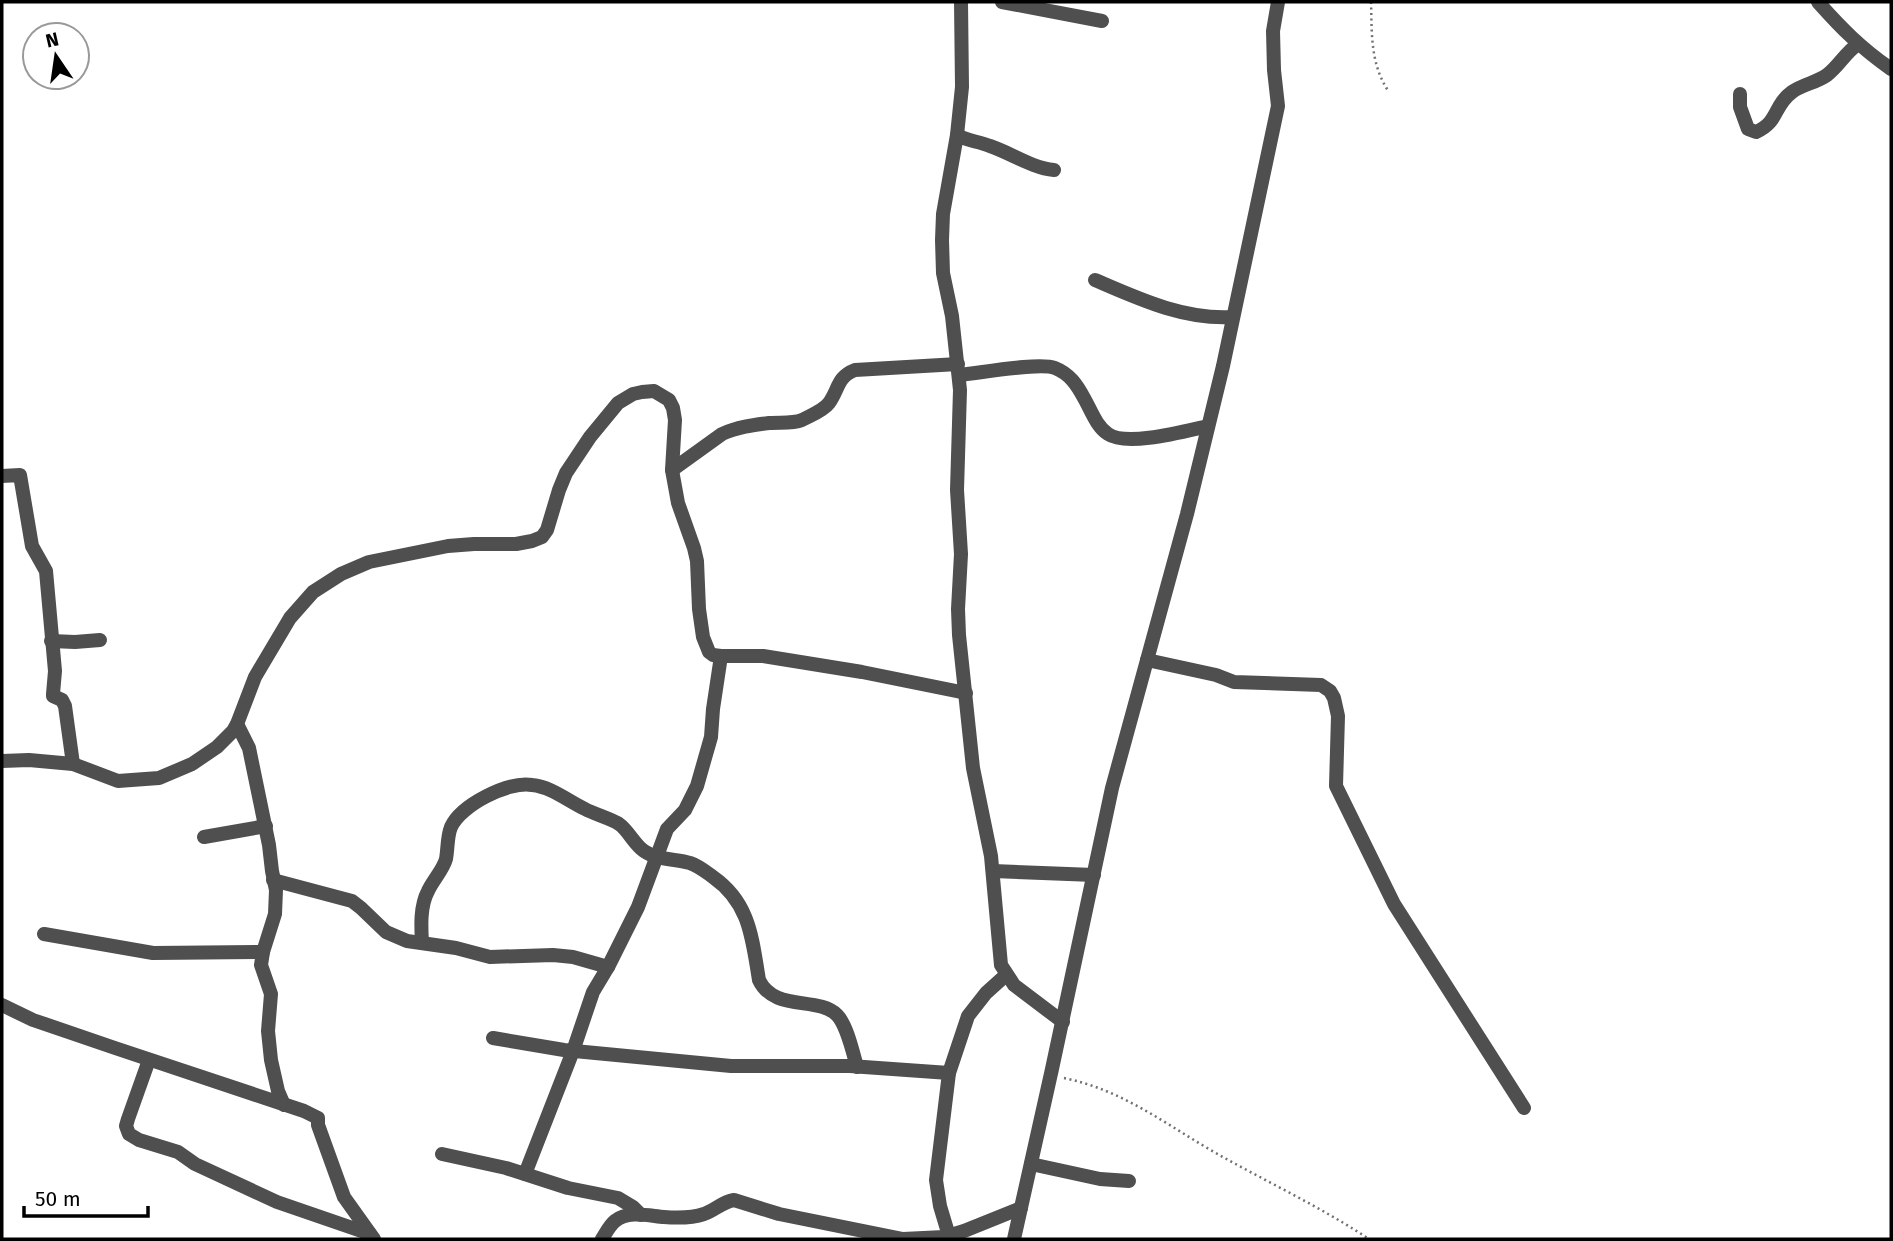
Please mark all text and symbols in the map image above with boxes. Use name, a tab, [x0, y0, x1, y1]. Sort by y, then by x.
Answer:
north arrow	[21, 21, 91, 91]
text: N	[44, 27, 61, 53]
scale bar	[24, 1174, 149, 1218]
text: 50 m	[35, 1186, 81, 1212]

